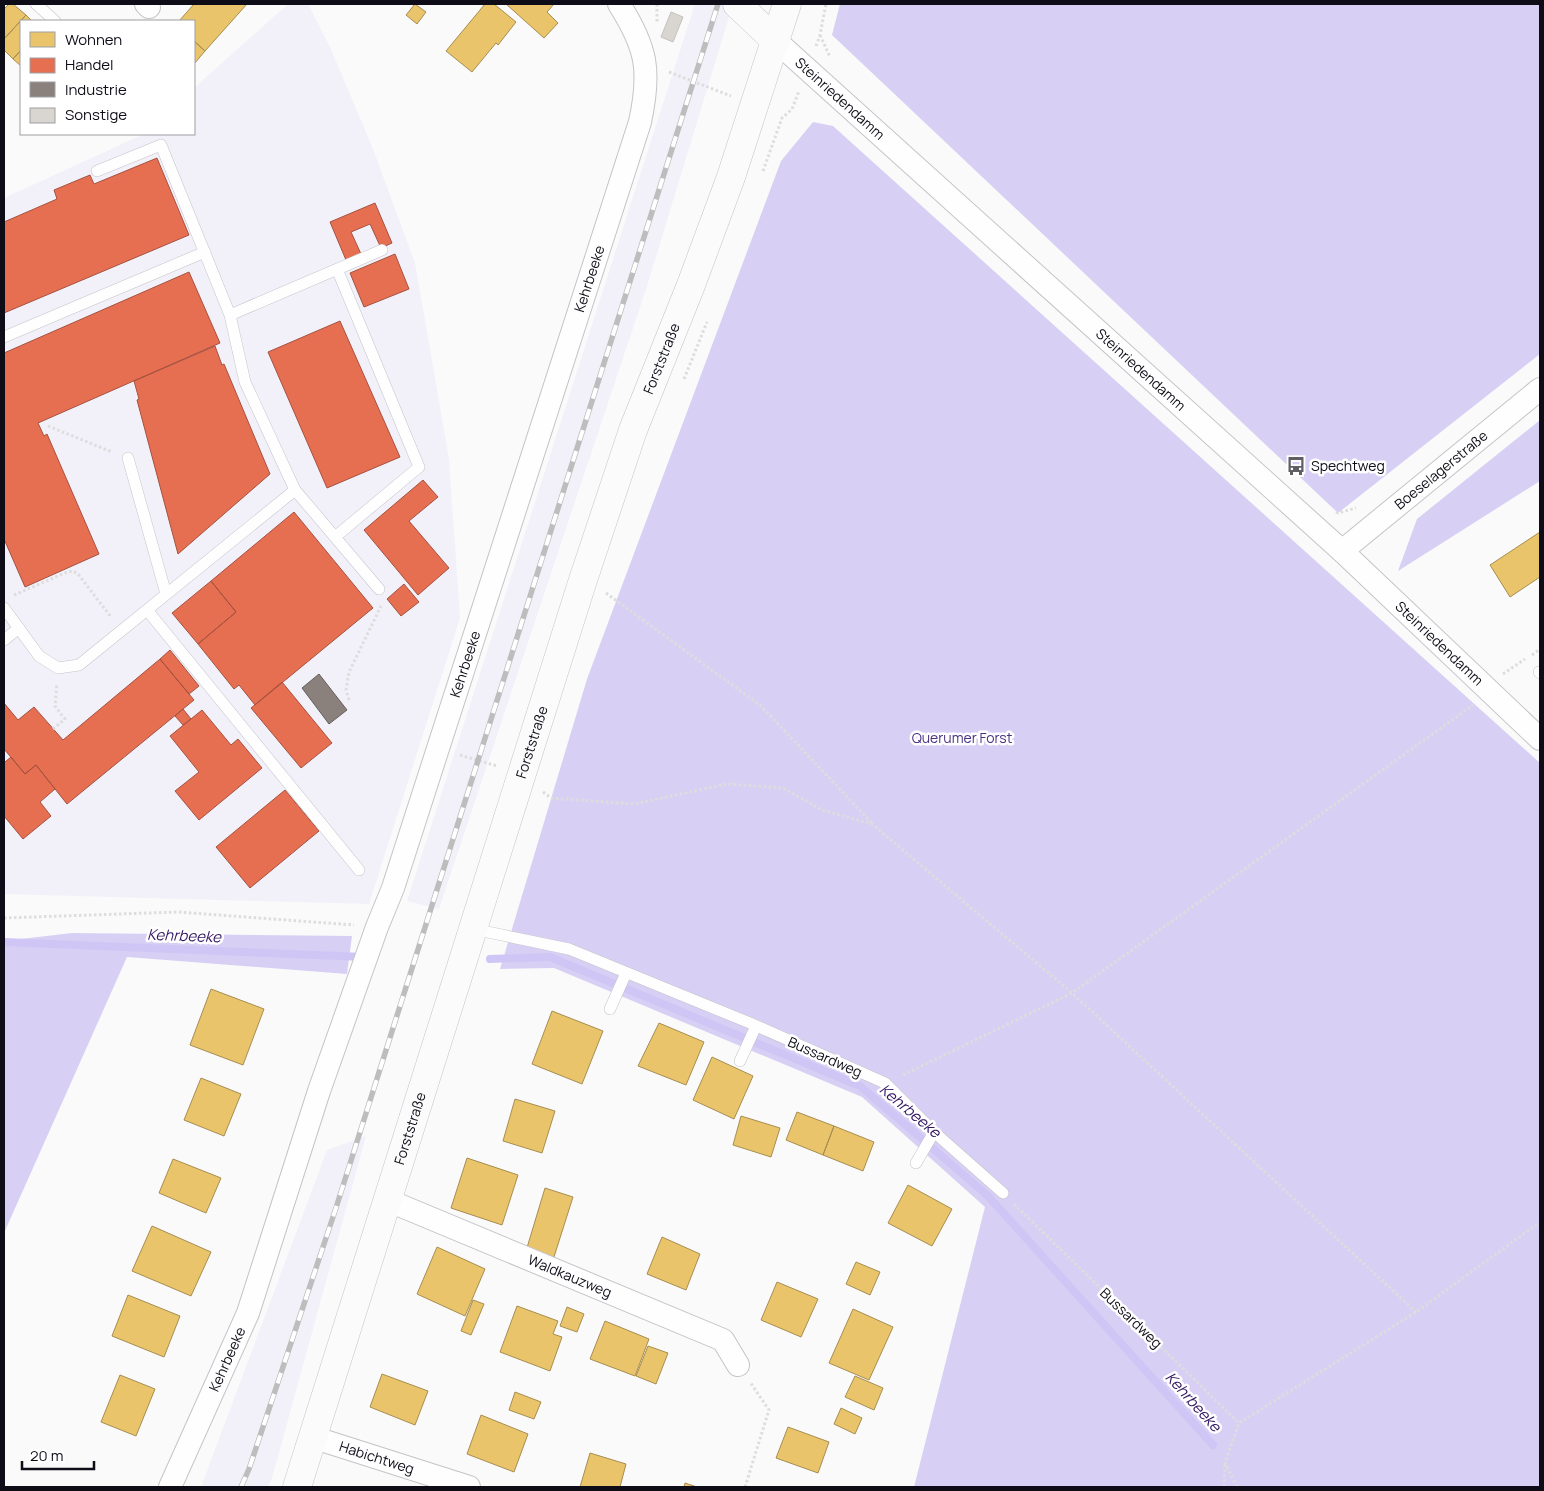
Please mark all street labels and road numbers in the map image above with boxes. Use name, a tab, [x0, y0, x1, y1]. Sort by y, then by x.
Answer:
street label: Steinriedendamm	[791, 53, 889, 144]
street label: Kehrbeeke	[569, 243, 609, 314]
street label: Forststraße	[638, 320, 684, 397]
street label: Steinriedendamm	[1092, 324, 1190, 415]
street label: Boeselagerstraße	[1390, 426, 1491, 513]
street label: Steinriedendamm	[1391, 597, 1488, 689]
street label: Kehrbeeke	[445, 628, 484, 700]
street label: Forststraße	[511, 703, 552, 781]
street label: Bussardweg	[785, 1032, 865, 1081]
street label: Forststraße	[389, 1090, 430, 1167]
street label: Waldkauzweg	[525, 1250, 615, 1302]
street label: Bussardweg	[1096, 1283, 1167, 1352]
street label: Kehrbeeke	[204, 1324, 250, 1394]
street label: Habichtweg	[337, 1436, 417, 1478]

